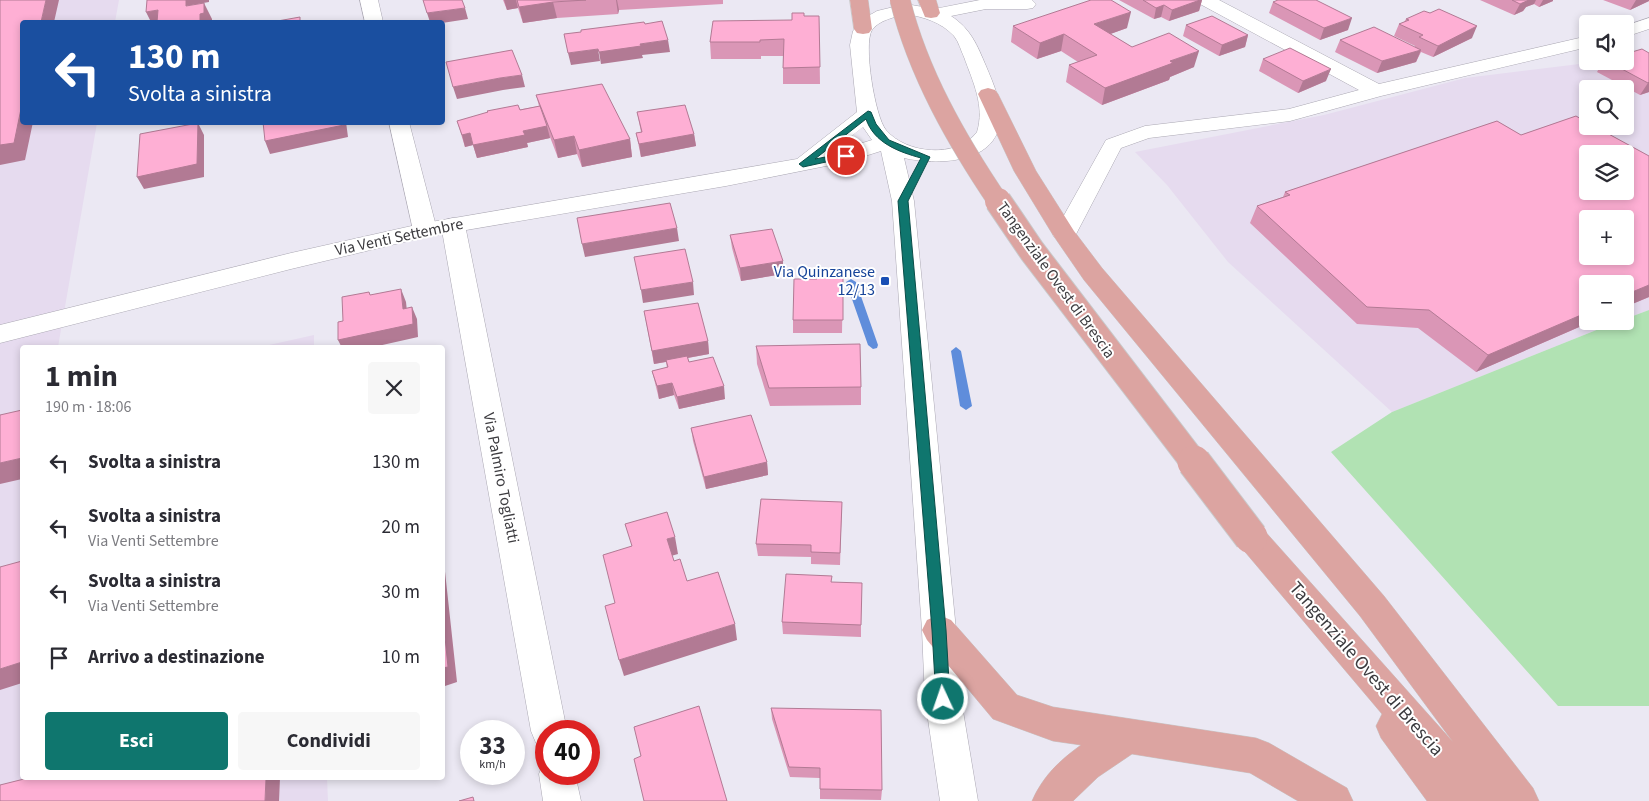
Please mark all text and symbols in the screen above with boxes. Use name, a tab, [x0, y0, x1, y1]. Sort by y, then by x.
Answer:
map controls	[1579, 15, 1634, 330]
button: sound	[1579, 15, 1634, 70]
text: 130 m	[128, 32, 220, 82]
icon: left	[45, 40, 110, 105]
text: Svolta a sinistra	[128, 78, 272, 110]
button: search	[1579, 80, 1634, 135]
pin	[825, 135, 867, 177]
icon: arrive	[832, 142, 860, 170]
button: layers	[1579, 145, 1634, 200]
street label: Tangenziale Ovest di Brescia	[992, 197, 1120, 363]
button: +	[1579, 210, 1634, 265]
street label: Via Venti Settembre	[333, 213, 465, 261]
place label: Via Quinzanese 12/13	[774, 261, 875, 301]
marker: Via Quinzanese 12/13	[879, 275, 891, 287]
button: −	[1579, 275, 1634, 330]
text: 1 min	[45, 355, 118, 398]
button: close	[368, 362, 420, 414]
text: 190 m · 18:06	[45, 396, 132, 418]
street label: Via Palmiro Togliatti	[478, 411, 524, 545]
icon: left	[45, 449, 73, 477]
text: Svolta a sinistra	[88, 449, 221, 476]
text: 130 m	[372, 449, 420, 476]
text: Svolta a sinistra	[88, 503, 221, 530]
icon: left	[45, 514, 73, 542]
text: 20 m	[382, 514, 420, 541]
text: Via Venti Settembre	[88, 530, 219, 552]
text: Svolta a sinistra	[88, 568, 221, 595]
street label: Tangenziale Ovest di Brescia	[1282, 576, 1450, 762]
icon: left	[45, 579, 73, 607]
text: 30 m	[382, 579, 420, 606]
text: Via Venti Settembre	[88, 595, 219, 617]
icon: arrive	[45, 644, 73, 672]
text: Arrivo a destinazione	[88, 644, 265, 671]
text: 10 m	[382, 644, 420, 671]
position arrow	[916, 672, 968, 724]
button: Esci	[45, 712, 228, 770]
button: Condividi	[238, 712, 420, 770]
speed limit sign: 40	[535, 720, 600, 785]
text: 33	[479, 728, 506, 764]
text: km/h	[479, 756, 506, 773]

